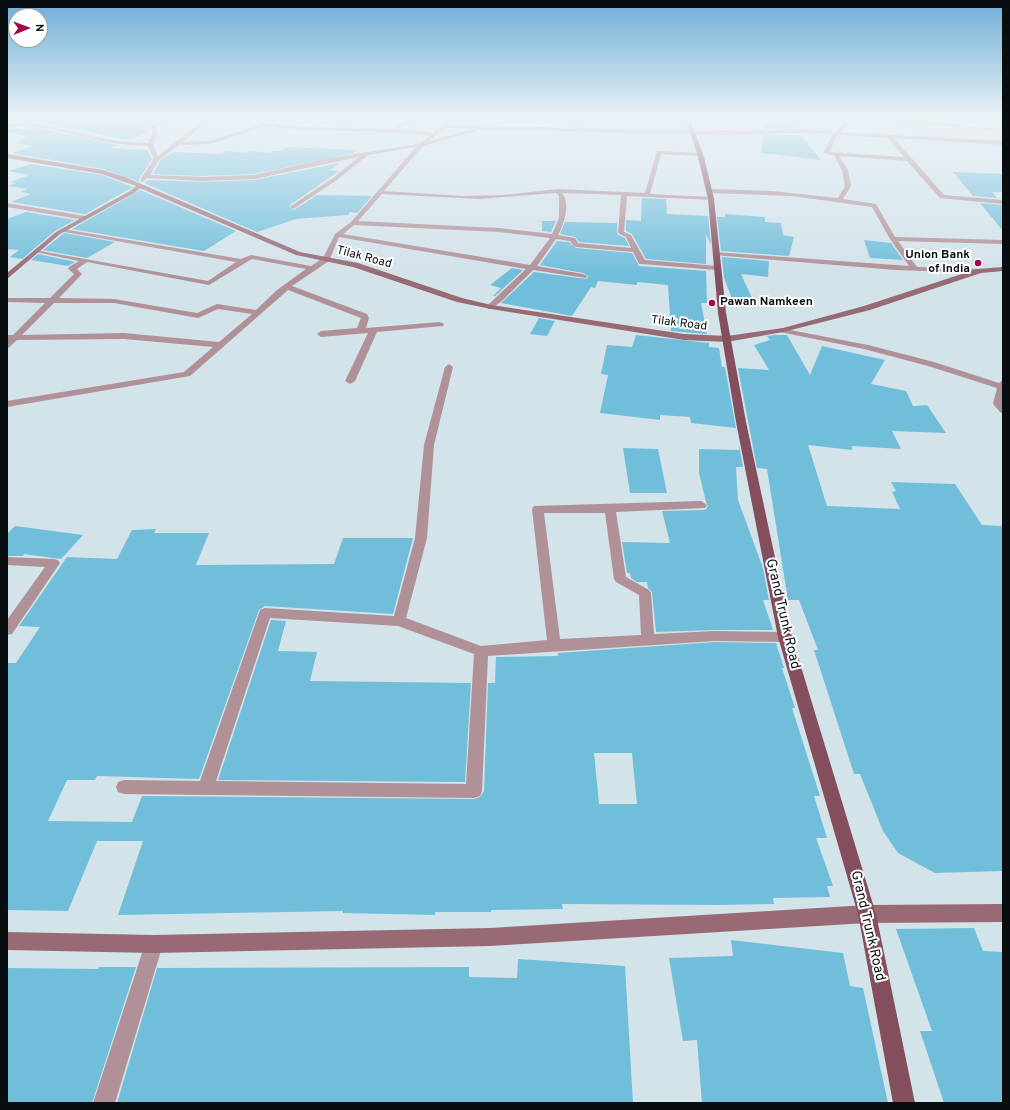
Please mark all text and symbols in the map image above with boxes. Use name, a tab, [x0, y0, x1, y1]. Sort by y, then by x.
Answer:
north arrow	[8, 8, 48, 48]
text: N	[32, 24, 46, 32]
street label: Tilak Road	[335, 244, 393, 272]
place label: Union Bank of India	[905, 249, 970, 277]
marker: Union Bank of India	[973, 258, 983, 268]
place label: Pawan Namkeen	[720, 296, 813, 310]
marker: Pawan Namkeen	[707, 298, 717, 308]
street label: Tilak Road	[650, 313, 708, 335]
street label: Grand Trunk Road	[761, 557, 803, 671]
street label: Grand Trunk Road	[846, 869, 888, 983]

